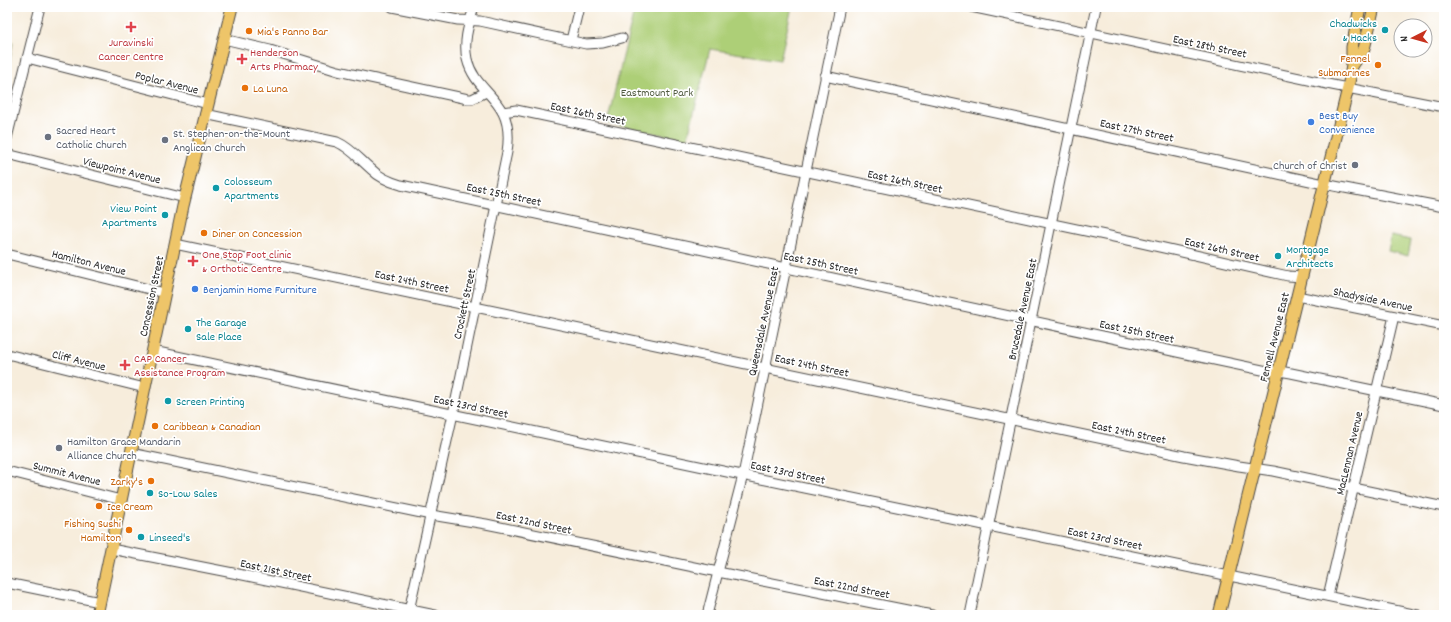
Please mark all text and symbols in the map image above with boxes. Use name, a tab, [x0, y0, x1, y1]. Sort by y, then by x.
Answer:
place label: Chadwicks & Hacks	[1330, 16, 1377, 47]
north arrow	[1393, 18, 1433, 58]
marker: Juravinski Cancer Centre	[125, 21, 137, 33]
place label: Mia's Panno Bar	[257, 24, 329, 41]
marker: Chadwicks & Hacks	[1380, 25, 1390, 35]
marker: Mia's Panno Bar	[244, 26, 254, 36]
street label: East 28th Street	[1171, 31, 1249, 64]
place label: Juravinski Cancer Centre	[98, 35, 164, 66]
text: N	[1397, 35, 1413, 42]
place label: Henderson Arts Pharmacy	[250, 45, 319, 76]
place label: Fennel Submarines	[1318, 51, 1370, 82]
marker: Henderson Arts Pharmacy	[237, 54, 247, 64]
marker: Fennel Submarines	[1373, 60, 1383, 70]
street label: Poplar Avenue	[133, 67, 200, 100]
place label: La Luna	[253, 81, 288, 98]
marker: La Luna	[240, 83, 250, 93]
park label: Eastmount Park	[621, 85, 693, 102]
street label: East 26th Street	[549, 98, 627, 131]
place label: Best Buy Convenience	[1319, 108, 1375, 139]
street label: East 27th Street	[1098, 115, 1176, 148]
marker: Best Buy Convenience	[1306, 117, 1316, 127]
place label: Sacred Heart Catholic Church	[56, 123, 127, 154]
place label: St. Stephen-on-the-Mount Anglican Church	[173, 126, 291, 157]
marker: Sacred Heart Catholic Church	[43, 132, 53, 142]
marker: St. Stephen-on-the-Mount Anglican Church	[160, 135, 170, 145]
street label: Viewpoint Avenue	[81, 154, 162, 189]
place label: Church of Christ	[1273, 158, 1348, 175]
marker: Church of Christ	[1350, 160, 1360, 170]
street label: East 26th Street	[866, 166, 944, 199]
place label: Colosseum Apartments	[224, 174, 279, 205]
street label: East 25th Street	[465, 179, 543, 212]
marker: Colosseum Apartments	[211, 183, 221, 193]
place label: View Point Apartments	[102, 201, 158, 232]
marker: View Point Apartments	[160, 210, 170, 220]
place label: Diner on Concession	[212, 226, 303, 243]
marker: Diner on Concession	[199, 228, 209, 238]
street label: East 26th Street	[1183, 234, 1261, 267]
place label: Mortgage Architects	[1286, 242, 1334, 273]
street label: Hamilton Avenue	[50, 246, 128, 281]
place label: One Stop Foot clinic & Orthotic Centre	[202, 247, 292, 278]
street label: East 25th Street	[782, 248, 860, 281]
marker: Mortgage Architects	[1273, 251, 1283, 261]
street label: Concession Street	[136, 254, 169, 338]
marker: One Stop Foot clinic & Orthotic Centre	[187, 255, 199, 267]
street label: Brucedale Avenue East	[1004, 256, 1043, 362]
street label: Queensdale Avenue East	[745, 264, 785, 378]
street label: East 24th Street	[373, 266, 451, 299]
street label: Crockett Street	[450, 267, 481, 341]
place label: Benjamin Home Furniture	[203, 282, 317, 299]
marker: Benjamin Home Furniture	[190, 284, 200, 294]
street label: Shadyside Avenue	[1331, 284, 1414, 317]
street label: Fennell Avenue East	[1256, 290, 1295, 384]
place label: The Garage Sale Place	[196, 315, 247, 346]
street label: East 25th Street	[1098, 316, 1176, 349]
marker: The Garage Sale Place	[183, 324, 193, 334]
street label: Cliff Avenue	[50, 347, 107, 376]
street label: East 24th Street	[773, 350, 851, 383]
place label: CAP Cancer Assistance Program	[134, 351, 225, 382]
marker: CAP Cancer Assistance Program	[119, 359, 131, 371]
street label: East 23rd Street	[432, 391, 510, 424]
place label: Screen Printing	[176, 394, 245, 411]
marker: Screen Printing	[163, 396, 173, 406]
street label: MacLennan Avenue	[1333, 410, 1368, 497]
street label: East 24th Street	[1090, 417, 1168, 450]
place label: Caribbean & Canadian	[163, 419, 261, 436]
marker: Caribbean & Canadian	[150, 421, 160, 431]
place label: Hamilton Grace Mandarin Alliance Church	[67, 434, 181, 465]
marker: Hamilton Grace Mandarin Alliance Church	[54, 443, 64, 453]
street label: East 23rd Street	[749, 457, 827, 490]
street label: Summit Avenue	[31, 458, 102, 491]
place label: Zarky's	[110, 474, 143, 491]
marker: Zarky's	[146, 476, 156, 486]
place label: So-Low Sales	[158, 486, 218, 503]
marker: So-Low Sales	[145, 488, 155, 498]
place label: Ice Cream	[107, 499, 153, 516]
marker: Ice Cream	[94, 501, 104, 511]
street label: East 22nd Street	[494, 507, 574, 540]
place label: Fishing Sushi Hamilton	[64, 516, 121, 547]
street label: East 23rd Street	[1066, 523, 1144, 556]
marker: Fishing Sushi Hamilton	[124, 525, 134, 535]
place label: Linseed's	[149, 530, 190, 547]
marker: Linseed's	[136, 532, 146, 542]
street label: East 21st Street	[238, 556, 313, 587]
street label: East 22nd Street	[812, 573, 892, 604]

